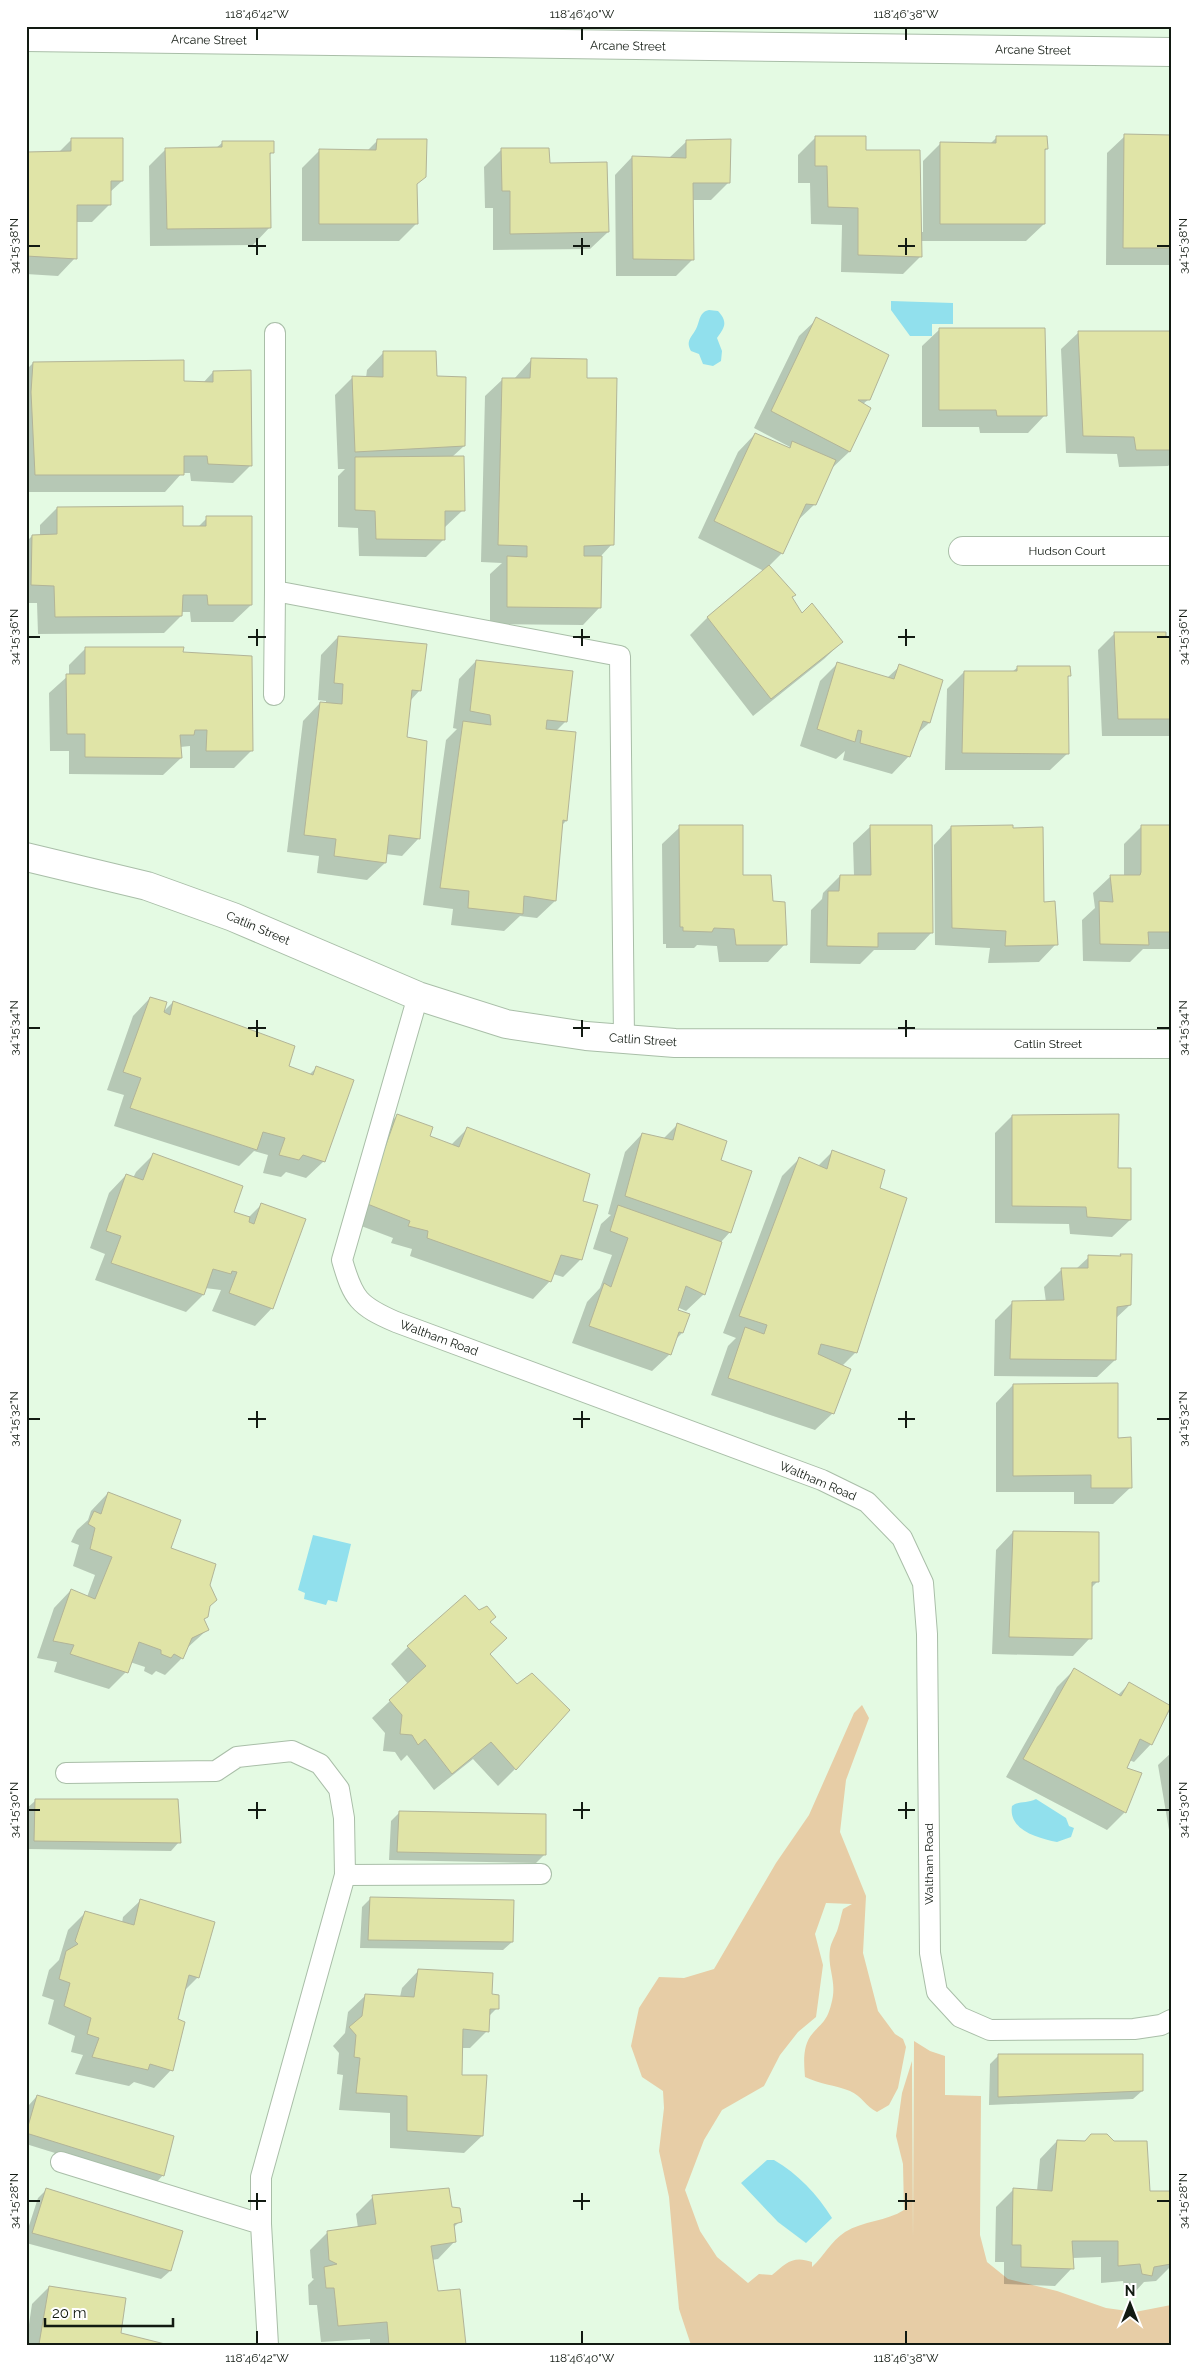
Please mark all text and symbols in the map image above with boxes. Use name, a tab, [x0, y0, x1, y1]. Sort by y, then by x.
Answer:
text: 118°46'42"W	[225, 7, 289, 21]
text: 118°46'40"W	[550, 7, 615, 21]
text: 118°46'38"W	[873, 7, 939, 21]
street label: Arcane Street	[171, 32, 247, 48]
street label: Arcane Street	[590, 38, 666, 54]
street label: Arcane Street	[995, 42, 1071, 58]
text: 34°15'38"N	[7, 218, 21, 274]
text: 34°15'38"N	[1176, 218, 1190, 274]
street label: Hudson Court	[1028, 544, 1106, 558]
text: 34°15'36"N	[7, 609, 21, 665]
text: 34°15'36"N	[1176, 609, 1190, 665]
street label: Catlin Street	[224, 908, 292, 948]
text: 34°15'34"N	[7, 1000, 21, 1056]
text: 34°15'34"N	[1176, 1000, 1190, 1056]
street label: Catlin Street	[609, 1031, 677, 1049]
street label: Catlin Street	[1014, 1037, 1082, 1051]
street label: Waltham Road	[398, 1317, 480, 1359]
text: 34°15'32"N	[7, 1391, 21, 1447]
text: 34°15'32"N	[1176, 1391, 1190, 1447]
street label: Waltham Road	[777, 1459, 859, 1503]
text: 34°15'30"N	[7, 1782, 21, 1838]
text: 34°15'30"N	[1176, 1782, 1190, 1838]
street label: Waltham Road	[922, 1823, 936, 1905]
text: 34°15'28"N	[7, 2173, 21, 2229]
text: 34°15'28"N	[1176, 2173, 1190, 2229]
north arrow	[1104, 2278, 1154, 2328]
text: N	[1125, 2283, 1135, 2299]
scale bar	[45, 2296, 172, 2328]
text: 20 m	[52, 2304, 87, 2322]
text: 118°46'42"W	[225, 2351, 289, 2365]
text: 118°46'40"W	[550, 2351, 615, 2365]
text: 118°46'38"W	[873, 2351, 939, 2365]

